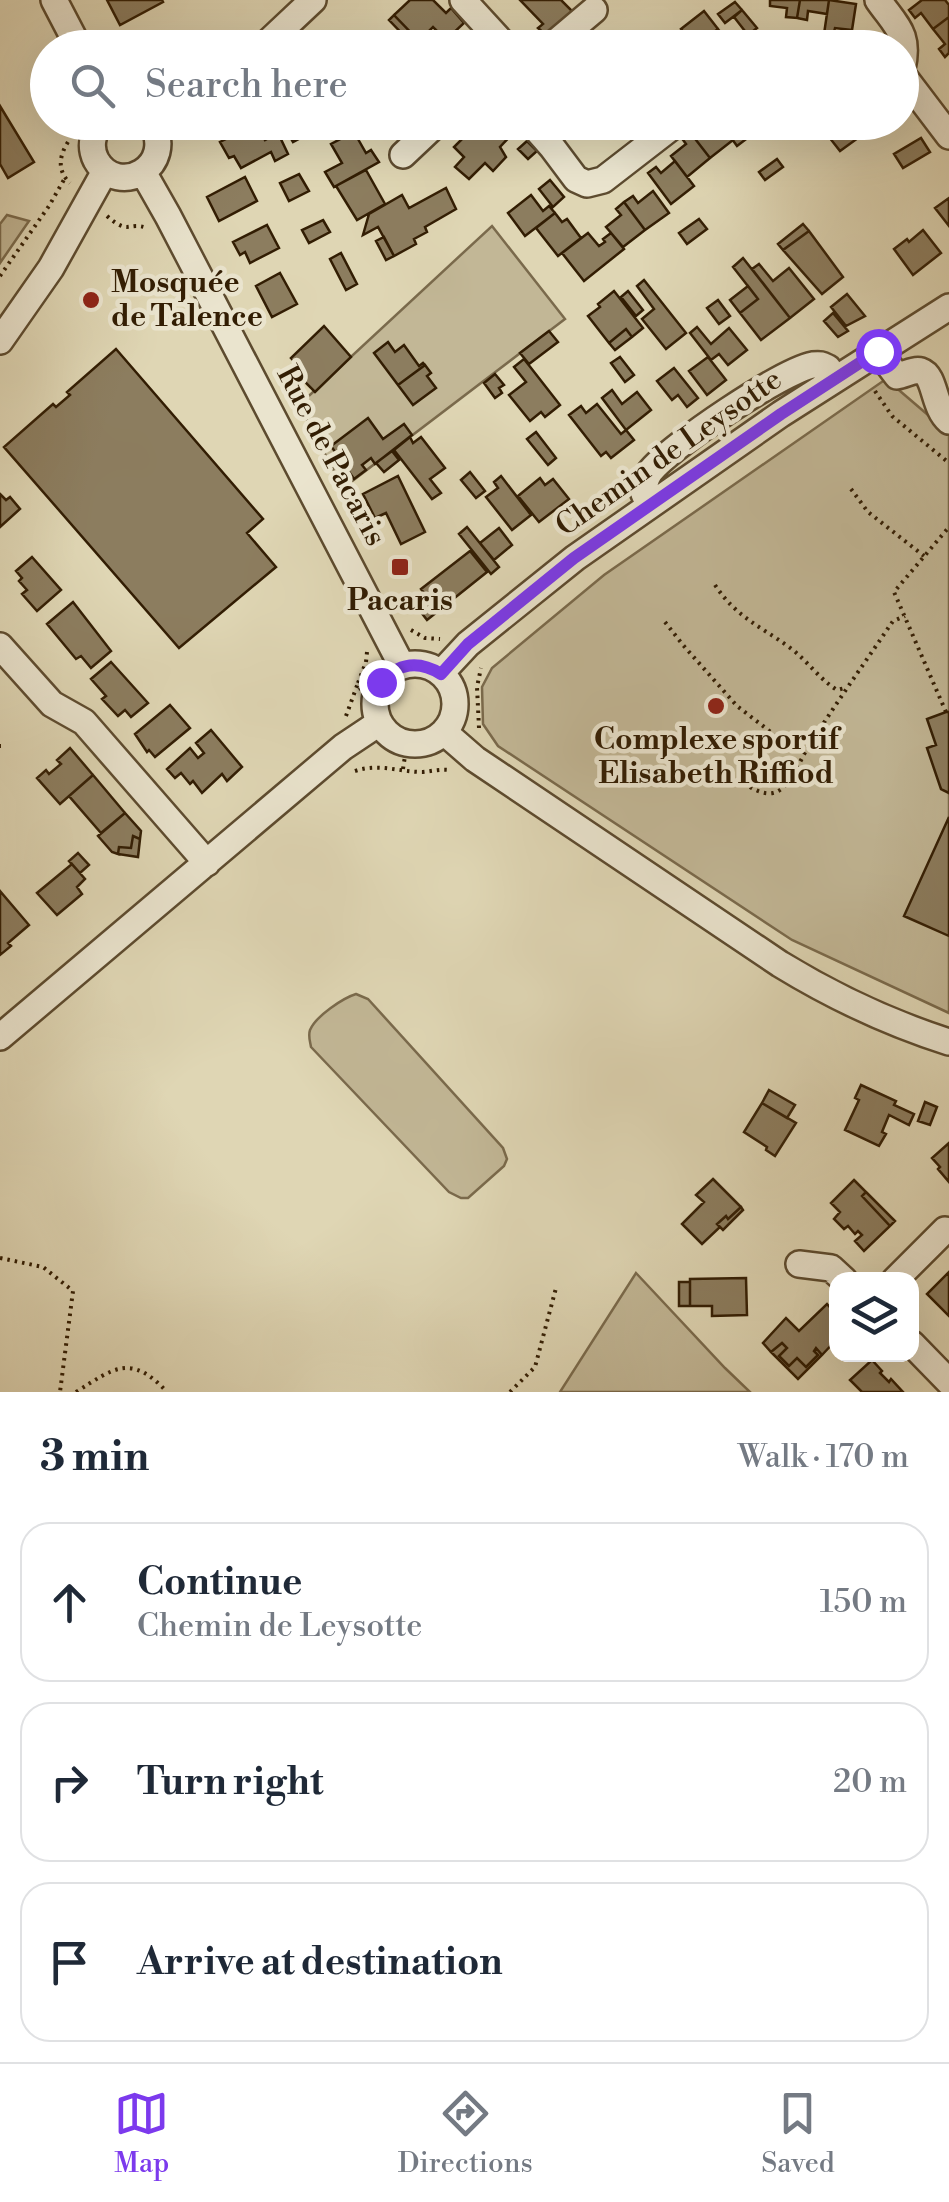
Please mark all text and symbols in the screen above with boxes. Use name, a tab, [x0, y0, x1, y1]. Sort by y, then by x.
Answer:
search box	[30, 30, 919, 140]
icon: search	[65, 58, 120, 113]
text: Search here	[145, 62, 348, 109]
place label: Mosquée de Talence	[111, 264, 263, 336]
marker: Mosquée de Talence	[80, 289, 102, 311]
route start	[856, 329, 902, 375]
street label: Rue de Pacaris	[268, 359, 394, 553]
street label: Chemin de Leysotte	[548, 361, 790, 545]
marker: Pacaris	[389, 556, 411, 578]
place label: Pacaris	[347, 582, 453, 620]
route end	[359, 660, 405, 706]
marker: Complexe sportif Elisabeth Riffiod	[705, 695, 727, 717]
place label: Complexe sportif Elisabeth Riffiod	[594, 721, 842, 793]
map controls	[829, 1272, 919, 1362]
button: layers	[829, 1272, 919, 1362]
text: 3 min	[40, 1431, 149, 1484]
text: Walk · 170 m	[738, 1437, 909, 1477]
text: Continue	[137, 1559, 302, 1606]
icon: ahead	[42, 1575, 97, 1630]
text: 150 m	[820, 1582, 907, 1622]
text: Chemin de Leysotte	[137, 1606, 422, 1646]
icon: right	[42, 1755, 97, 1810]
text: Turn right	[137, 1759, 323, 1806]
text: 20 m	[833, 1762, 907, 1802]
icon: arrive	[42, 1935, 97, 1990]
text: Arrive at destination	[137, 1939, 503, 1986]
tab: Map	[114, 2086, 169, 2181]
tab: Directions	[398, 2086, 533, 2181]
tab: Saved	[761, 2086, 835, 2181]

